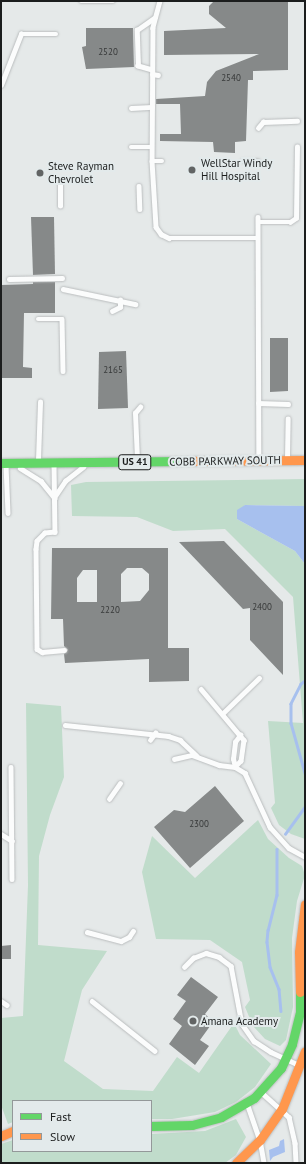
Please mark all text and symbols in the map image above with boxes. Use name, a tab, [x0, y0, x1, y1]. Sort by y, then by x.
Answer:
house number: 2520	[98, 47, 118, 57]
house number: 2540	[221, 73, 241, 83]
place label: WellStar Windy Hill Hospital	[201, 157, 272, 183]
place label: Steve Rayman Chevrolet	[48, 160, 114, 186]
marker: WellStar Windy Hill Hospital	[186, 164, 198, 176]
marker: Steve Rayman Chevrolet	[35, 168, 45, 178]
house number: 2165	[103, 365, 123, 375]
street label: COBB PARKWAY SOUTH	[169, 453, 281, 469]
road number: US 41	[118, 454, 152, 470]
house number: 2400	[252, 602, 272, 612]
house number: 2220	[100, 605, 120, 615]
house number: 2300	[189, 819, 209, 829]
place label: Amana Academy	[201, 1014, 279, 1028]
marker: Amana Academy	[188, 1016, 198, 1026]
legend	[12, 1100, 152, 1152]
text: Fast	[50, 1109, 71, 1124]
text: Slow	[50, 1129, 75, 1144]

